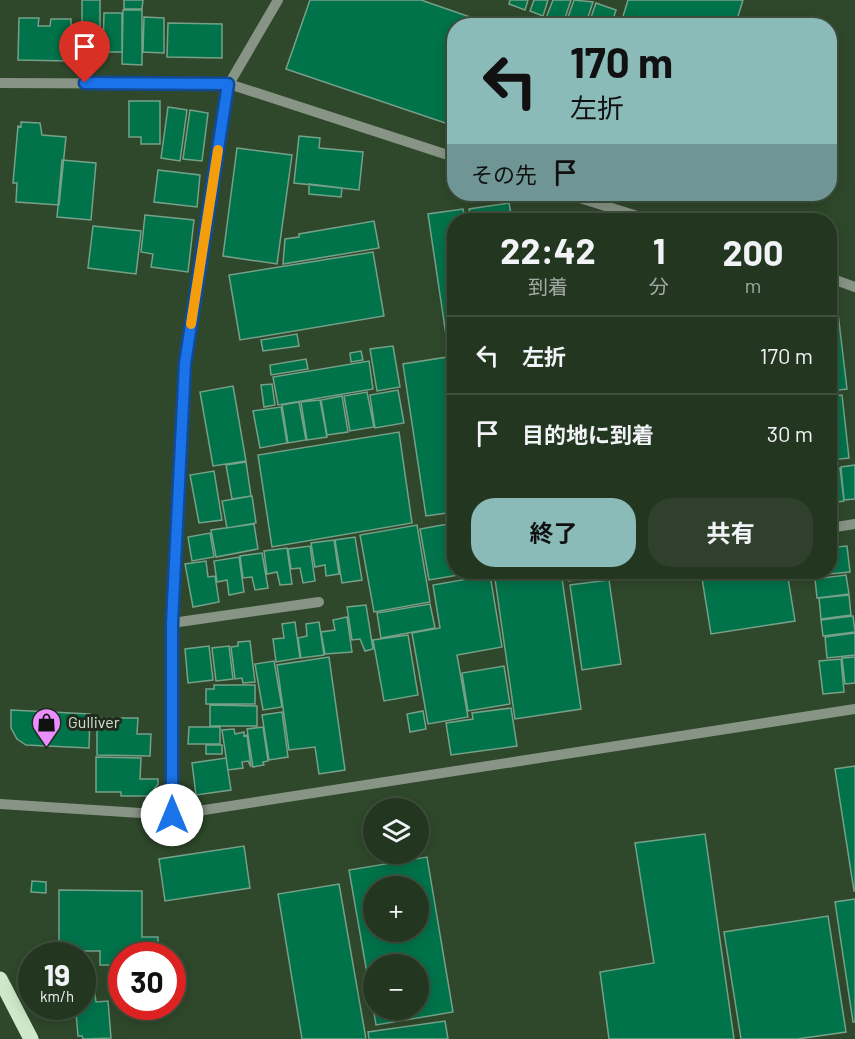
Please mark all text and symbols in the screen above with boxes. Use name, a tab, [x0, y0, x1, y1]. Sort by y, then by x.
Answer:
pin	[59, 21, 110, 83]
icon: arrive	[68, 30, 101, 63]
text: 170 m	[570, 36, 673, 86]
icon: left	[471, 42, 549, 120]
text: 左折	[570, 91, 624, 123]
icon: arrive	[549, 156, 582, 189]
text: その先	[471, 161, 537, 187]
text: 22:42	[500, 228, 596, 271]
text: 1	[653, 228, 665, 271]
text: 200	[722, 230, 784, 273]
text: m	[745, 273, 761, 297]
text: 到着	[528, 274, 568, 298]
text: 分	[649, 274, 669, 298]
icon: left	[471, 339, 504, 372]
text: 170 m	[760, 342, 813, 368]
text: 左折	[522, 343, 566, 369]
icon: arrive	[471, 417, 504, 450]
text: 30 m	[767, 420, 813, 446]
text: 目的地に到着	[522, 421, 654, 447]
button: 終了	[471, 498, 636, 567]
button: 共有	[648, 498, 813, 567]
shop icon: Gulliver	[31, 706, 63, 748]
place label: Gulliver	[68, 712, 120, 731]
position arrow	[140, 783, 204, 847]
map controls	[363, 798, 429, 1020]
button: layers	[363, 798, 429, 864]
button: +	[363, 876, 429, 942]
speed limit sign: 30	[108, 942, 186, 1020]
button: −	[363, 954, 429, 1020]
text: 19	[44, 956, 70, 992]
text: km/h	[40, 987, 74, 1005]

